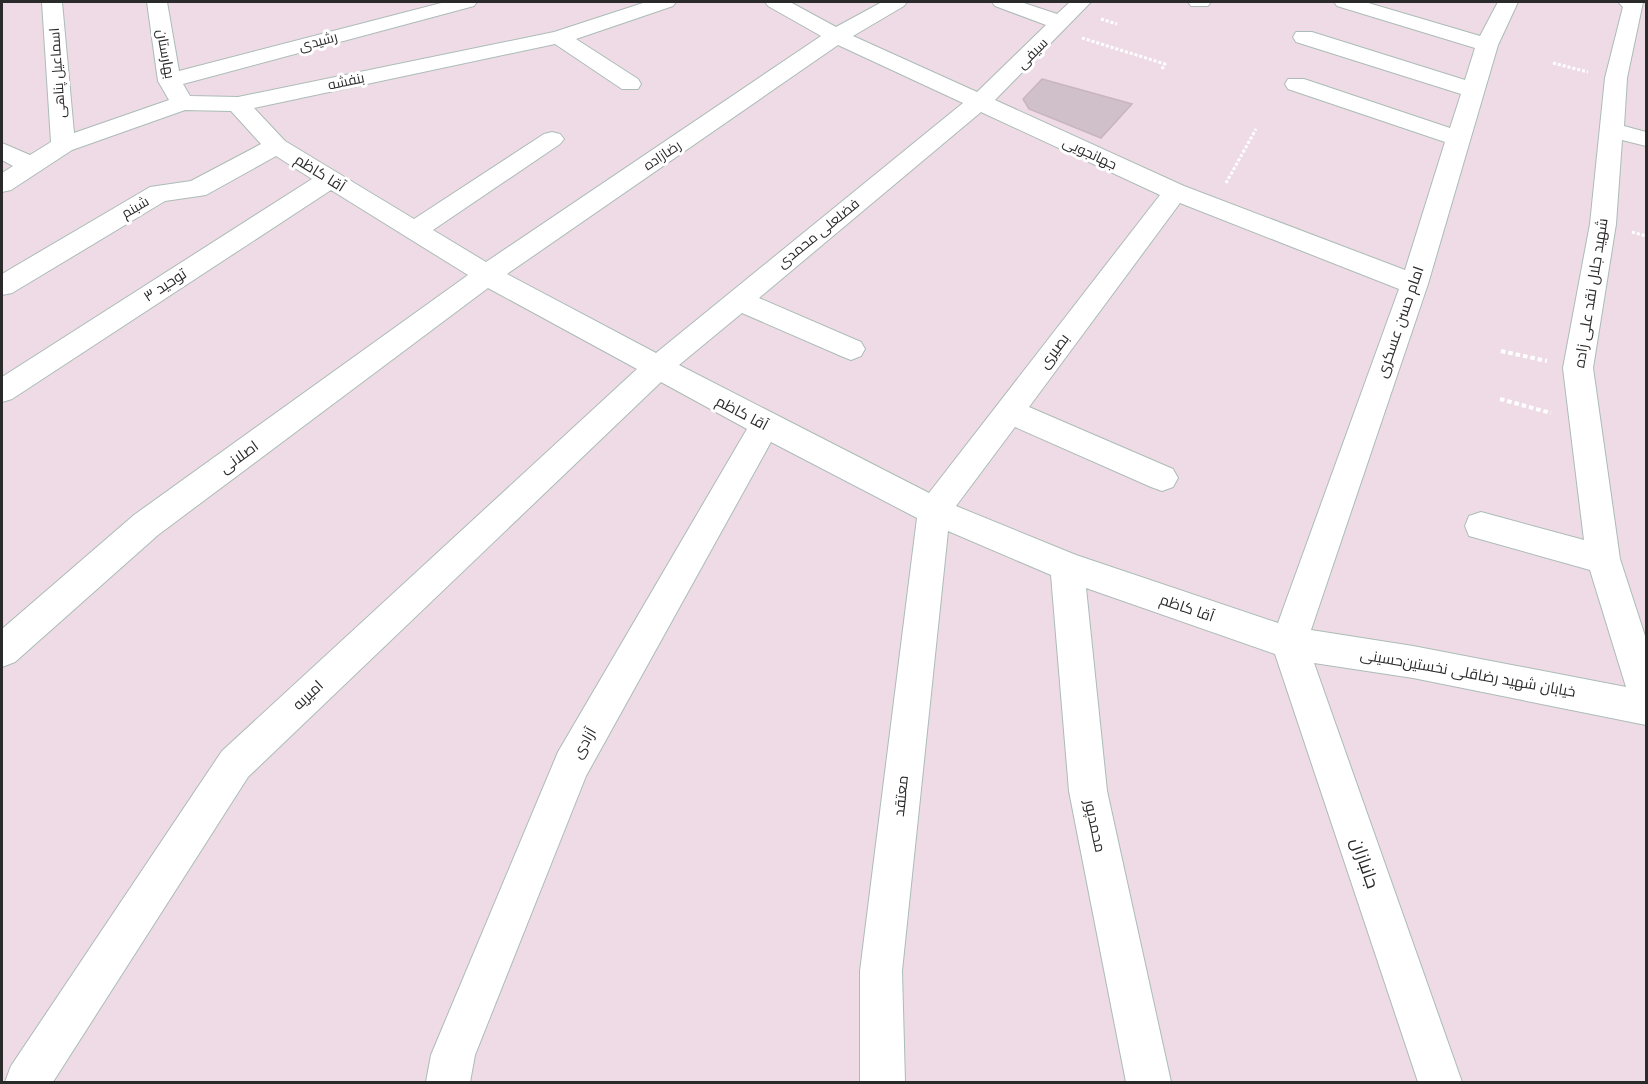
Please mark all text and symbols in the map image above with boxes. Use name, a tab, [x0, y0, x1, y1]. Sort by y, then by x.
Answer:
street label: اسماعیل پناهی	[45, 27, 70, 119]
street label: رشیدی	[297, 27, 339, 55]
street label: بهارستان	[153, 28, 179, 80]
street label: سیفی	[1013, 34, 1051, 72]
street label: بنفشه	[326, 68, 366, 94]
street label: جهانجویی	[1060, 133, 1120, 173]
street label: رضازاده	[640, 136, 684, 174]
street label: آقا کاظم	[291, 150, 349, 196]
street label: شبنم	[118, 192, 153, 223]
street label: فضلعلی محمدی	[773, 194, 863, 272]
street label: شهید جلال نقد علی زاده	[1569, 217, 1613, 369]
street label: توحید ۳	[140, 264, 190, 306]
street label: امام حسن عسکری	[1372, 264, 1428, 380]
street label: بصیری	[1034, 329, 1074, 373]
street label: آقا کاظم	[712, 391, 772, 435]
street label: اصلانی	[215, 436, 263, 478]
street label: آقا کاظم	[1157, 589, 1217, 627]
street label: خیابان شهید رضاقلی نخستین‌حسینی	[1359, 644, 1577, 702]
street label: امیریه	[288, 676, 327, 714]
street label: آزادی	[567, 724, 601, 762]
street label: معتقد	[889, 774, 912, 817]
street label: محمدپور	[1079, 797, 1110, 854]
street label: جانبازان	[1346, 834, 1385, 891]

